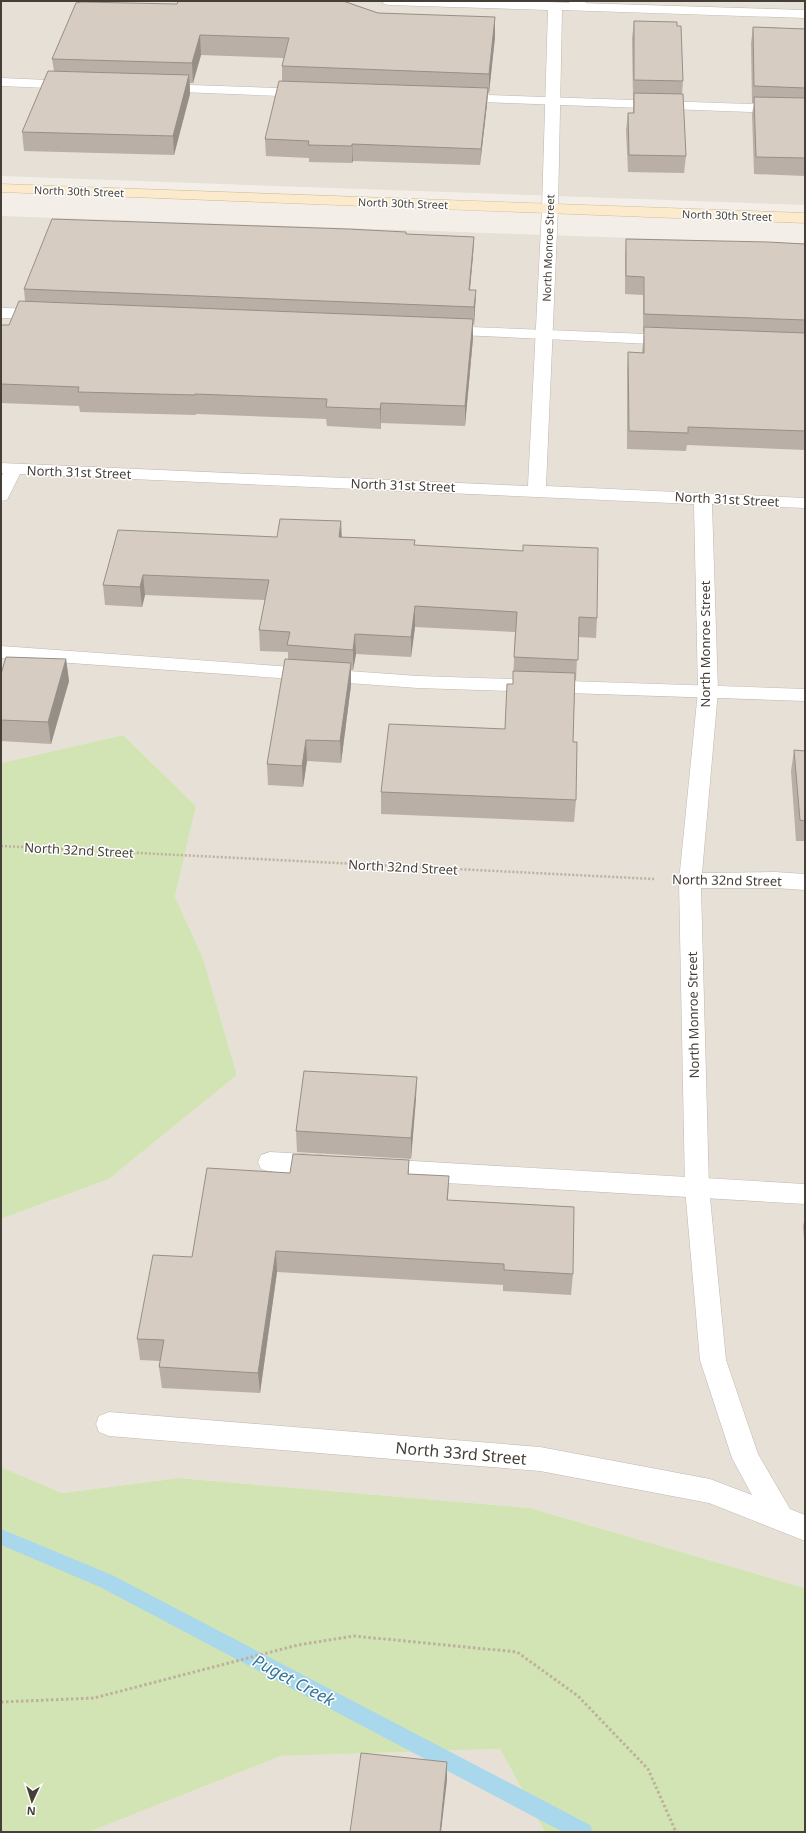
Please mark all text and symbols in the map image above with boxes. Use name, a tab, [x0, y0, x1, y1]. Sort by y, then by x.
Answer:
street label: North 30th Street	[34, 182, 124, 200]
street label: North 30th Street	[358, 194, 448, 212]
street label: North Monroe Street	[539, 194, 557, 302]
street label: North 30th Street	[682, 206, 772, 224]
street label: North 31st Street	[26, 461, 132, 483]
street label: North 31st Street	[350, 474, 456, 496]
street label: North 31st Street	[674, 487, 780, 511]
street label: North Monroe Street	[696, 580, 714, 707]
street label: North 32nd Street	[24, 838, 135, 862]
street label: North 32nd Street	[348, 855, 459, 879]
street label: North 32nd Street	[672, 870, 782, 890]
street label: North Monroe Street	[683, 951, 703, 1079]
street label: North 33rd Street	[395, 1436, 528, 1470]
water label: Puget Creek	[249, 1649, 339, 1711]
north arrow	[12, 1781, 52, 1821]
text: N	[26, 1804, 36, 1819]

